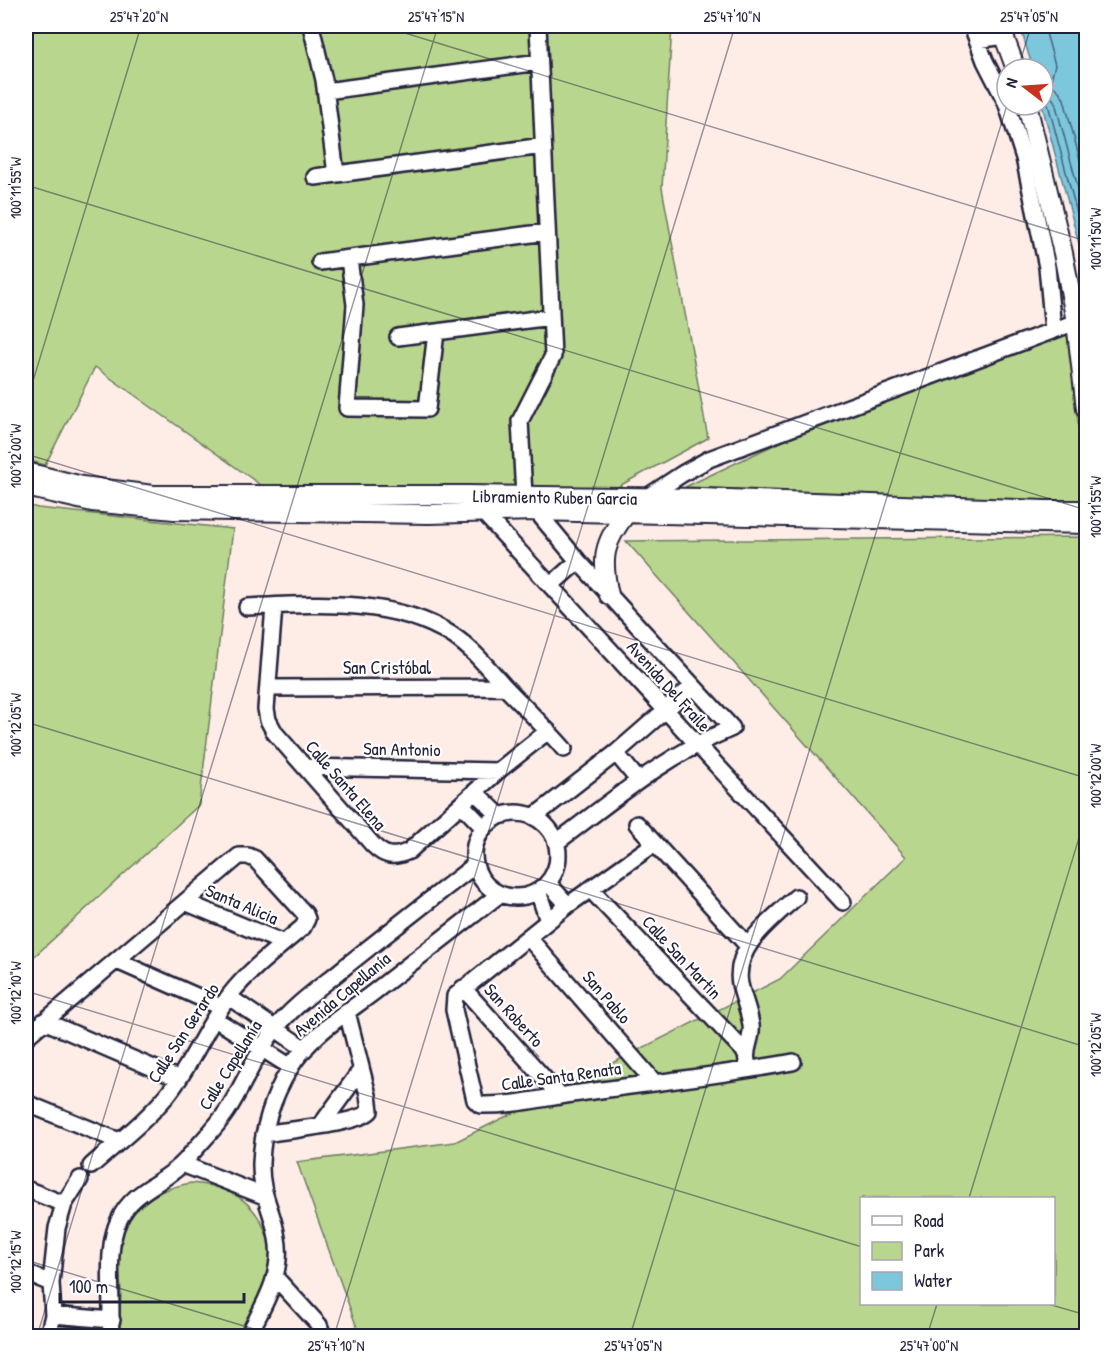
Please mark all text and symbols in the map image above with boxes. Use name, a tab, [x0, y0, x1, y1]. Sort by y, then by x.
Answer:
text: 25°47'20"N	[110, 6, 168, 27]
text: 25°47'15"N	[408, 6, 464, 27]
text: 25°47'10"N	[703, 6, 761, 27]
text: 25°47'05"N	[1000, 6, 1058, 27]
north arrow	[995, 57, 1055, 117]
text: N	[999, 75, 1023, 90]
text: 100°11'55"W	[5, 156, 26, 219]
text: 100°11'50"W	[1085, 207, 1106, 270]
text: 100°12'00"W	[5, 423, 26, 488]
text: 100°11'55"W	[1085, 475, 1106, 538]
street label: Libramiento Ruben Garcia	[473, 483, 637, 511]
street label: Avenida Del Fraile	[621, 635, 717, 737]
street label: San Cristóbal	[343, 655, 431, 680]
text: 100°12'05"W	[5, 692, 26, 757]
street label: Calle Santa Elena	[300, 735, 392, 835]
street label: San Antonio	[363, 736, 441, 762]
text: 100°12'00"W	[1085, 743, 1106, 808]
street label: Santa Alicia	[202, 878, 282, 930]
street label: Calle San Martin	[636, 909, 728, 1005]
street label: Avenida Capellanía	[288, 946, 396, 1042]
text: 100°12'10"W	[5, 961, 26, 1025]
street label: San Pablo	[577, 965, 637, 1029]
street label: Calle San Gerardo	[141, 978, 225, 1088]
street label: San Roberto	[479, 978, 549, 1052]
text: 100°12'05"W	[1085, 1012, 1106, 1077]
street label: Calle Capellanía	[192, 1015, 268, 1115]
street label: Calle Santa Renata	[500, 1055, 622, 1097]
legend	[860, 1197, 1055, 1305]
text: Road	[914, 1208, 944, 1233]
text: 100°12'15"W	[5, 1230, 26, 1293]
text: Park	[914, 1238, 945, 1263]
scale bar	[60, 1266, 244, 1304]
text: Water	[914, 1268, 952, 1293]
text: 100 m	[69, 1274, 108, 1299]
text: 25°47'10"N	[307, 1335, 365, 1356]
text: 25°47'05"N	[604, 1335, 662, 1356]
text: 25°47'00"N	[900, 1335, 958, 1356]

